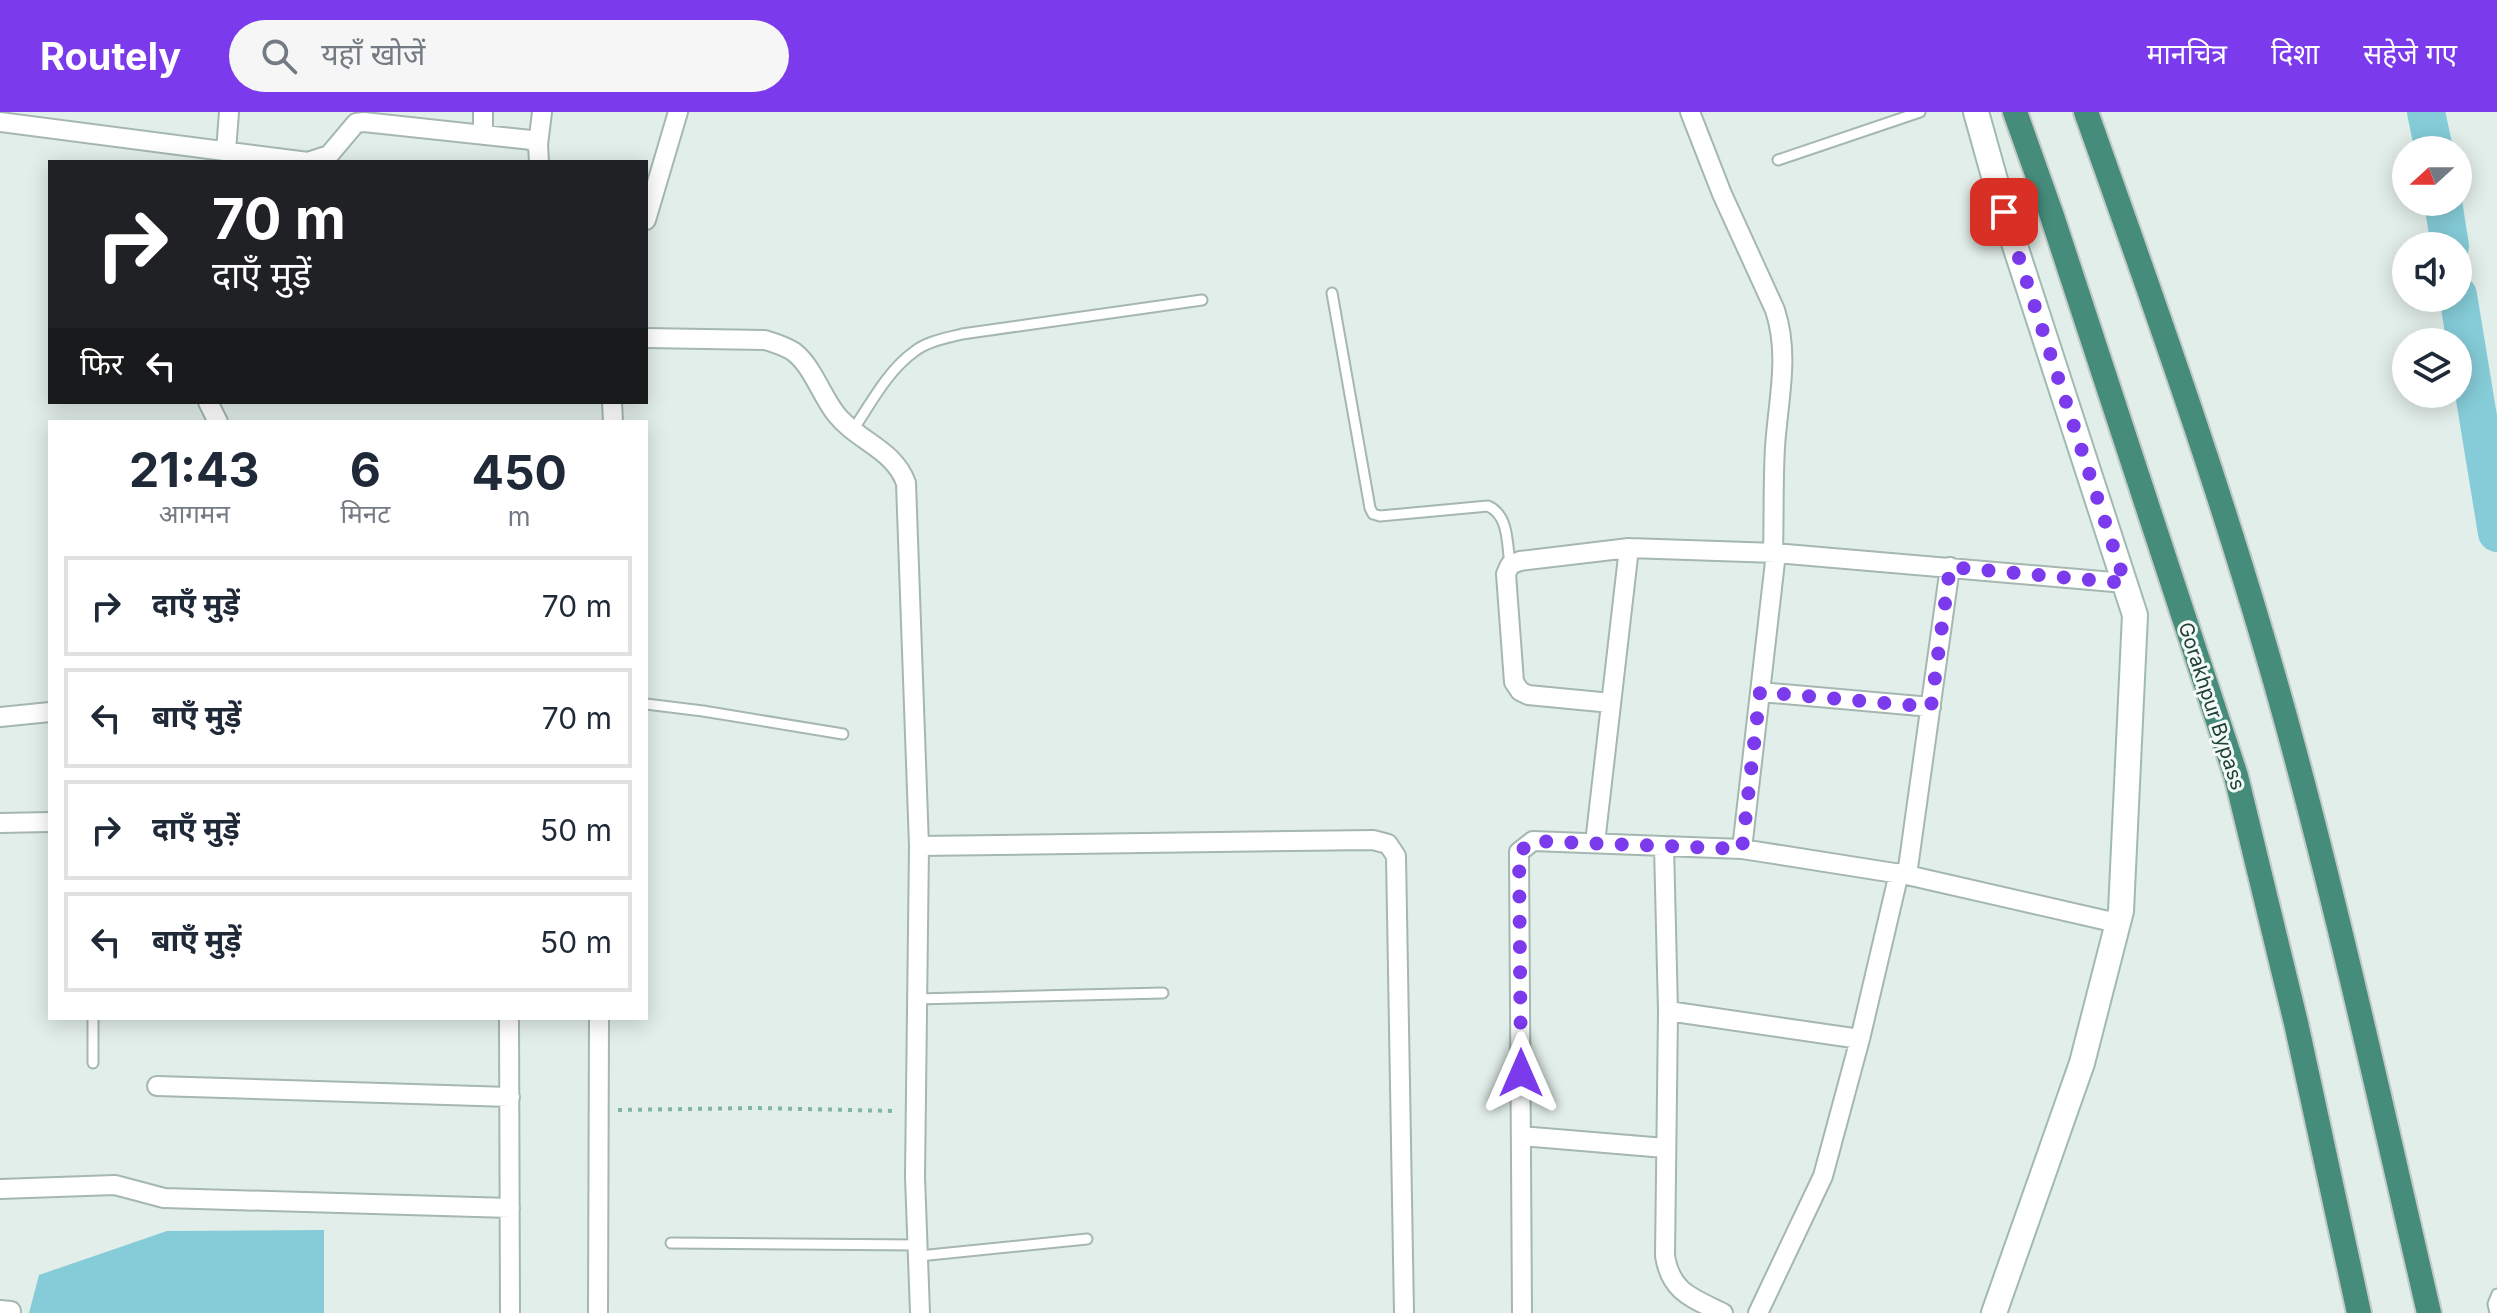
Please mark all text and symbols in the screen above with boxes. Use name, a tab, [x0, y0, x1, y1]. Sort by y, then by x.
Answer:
search box	[229, 20, 789, 92]
text: Routely	[40, 33, 181, 79]
icon: search	[257, 34, 301, 78]
text: यहाँ खोजें	[321, 36, 425, 72]
text: मानचित्र	[2147, 37, 2227, 71]
text: दिशा	[2271, 37, 2319, 71]
text: सहेजे गए	[2363, 37, 2457, 71]
north arrow	[2392, 136, 2472, 216]
map controls	[2392, 136, 2472, 408]
pin	[1970, 178, 2038, 246]
text: 70 m	[212, 185, 346, 253]
icon: arrive	[1982, 190, 2026, 234]
icon: right	[80, 192, 184, 296]
button: sound	[2392, 232, 2472, 312]
text: दाएँ मुड़ें	[212, 253, 311, 297]
button: layers	[2392, 328, 2472, 408]
icon: left	[139, 344, 183, 388]
text: फिर	[80, 346, 123, 382]
text: 21:43	[129, 440, 259, 499]
text: 6	[350, 440, 381, 499]
text: 450	[471, 443, 567, 502]
text: आगमन	[159, 498, 230, 529]
text: मिनट	[341, 498, 390, 529]
text: m	[508, 501, 531, 532]
icon: right	[84, 584, 128, 628]
text: दाएँ मुड़ें	[152, 586, 240, 622]
text: 70 m	[542, 588, 612, 624]
street label: Gorakhpur Bypass	[2174, 619, 2250, 793]
icon: left	[84, 696, 128, 740]
text: बाएँ मुड़ें	[152, 698, 241, 734]
text: 70 m	[542, 700, 612, 736]
icon: right	[84, 808, 128, 852]
text: दाएँ मुड़ें	[152, 810, 240, 846]
text: 50 m	[540, 812, 612, 848]
icon: left	[84, 920, 128, 964]
text: बाएँ मुड़ें	[152, 922, 241, 958]
text: 50 m	[540, 924, 612, 960]
position arrow	[1479, 1031, 1563, 1115]

